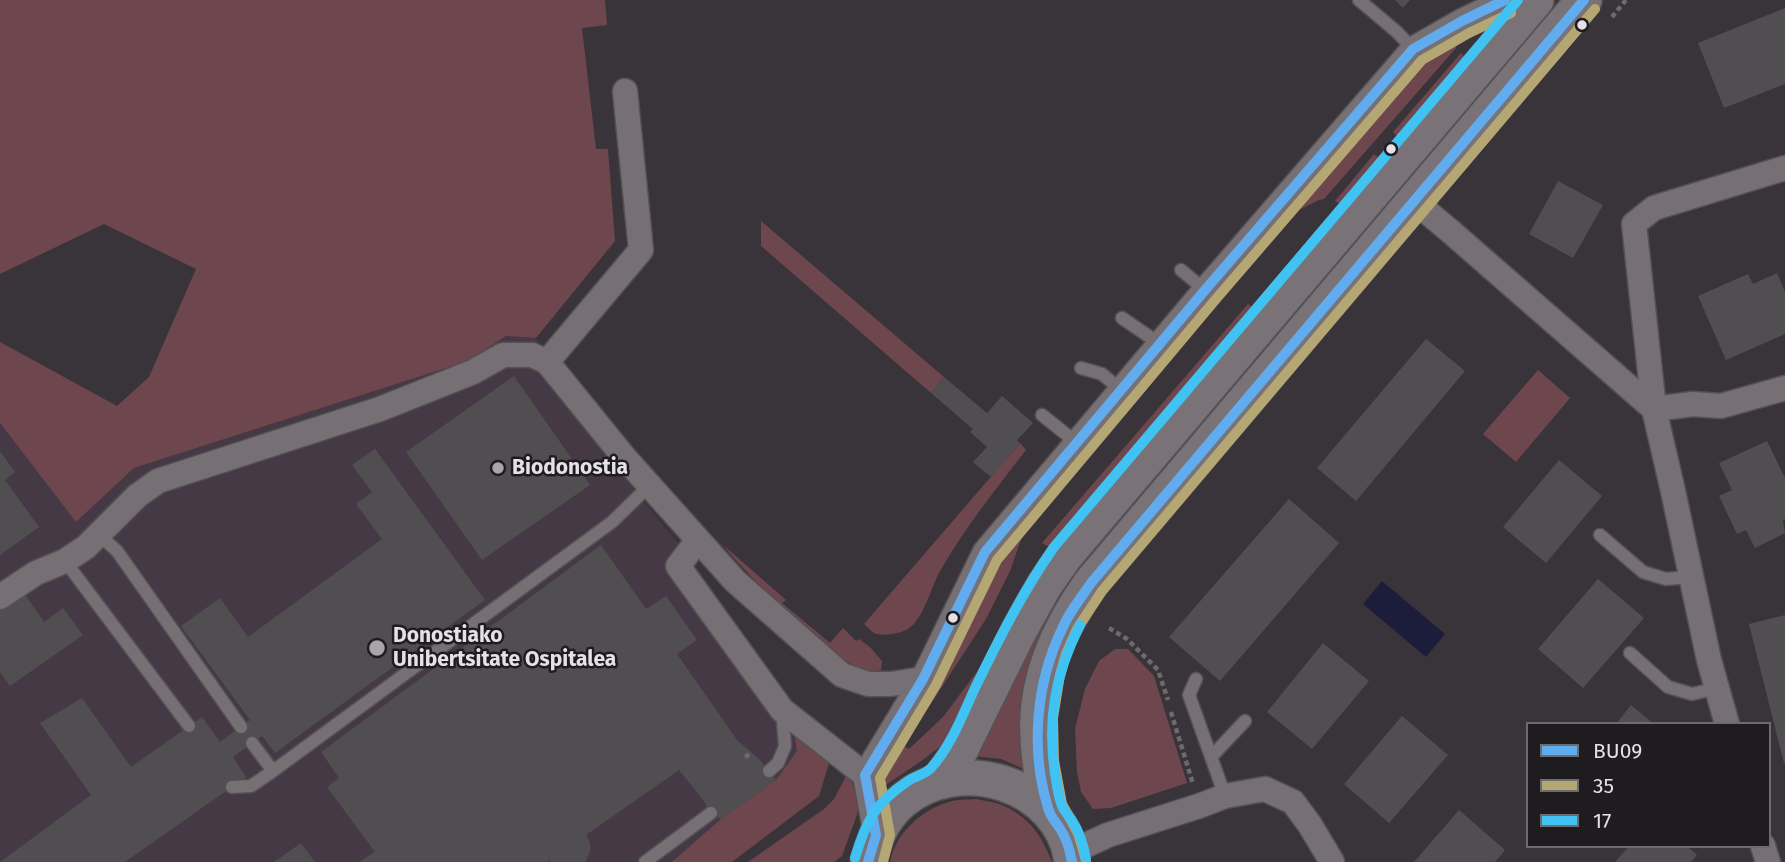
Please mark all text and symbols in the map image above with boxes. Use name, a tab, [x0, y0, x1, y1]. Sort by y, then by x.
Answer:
unlabelled marker	[1575, 18, 1589, 32]
unlabelled marker	[1384, 142, 1398, 156]
place label: Biodonostia	[512, 455, 628, 481]
marker: Biodonostia	[490, 460, 506, 476]
unlabelled marker	[946, 611, 960, 625]
place label: Donostiako Unibertsitate Ospitalea	[393, 623, 616, 673]
marker: Donostiako Unibertsitate Ospitalea	[367, 638, 387, 658]
legend	[1526, 722, 1771, 848]
text: BU09	[1593, 738, 1642, 764]
text: 35	[1593, 773, 1614, 799]
text: 17	[1593, 808, 1611, 834]

